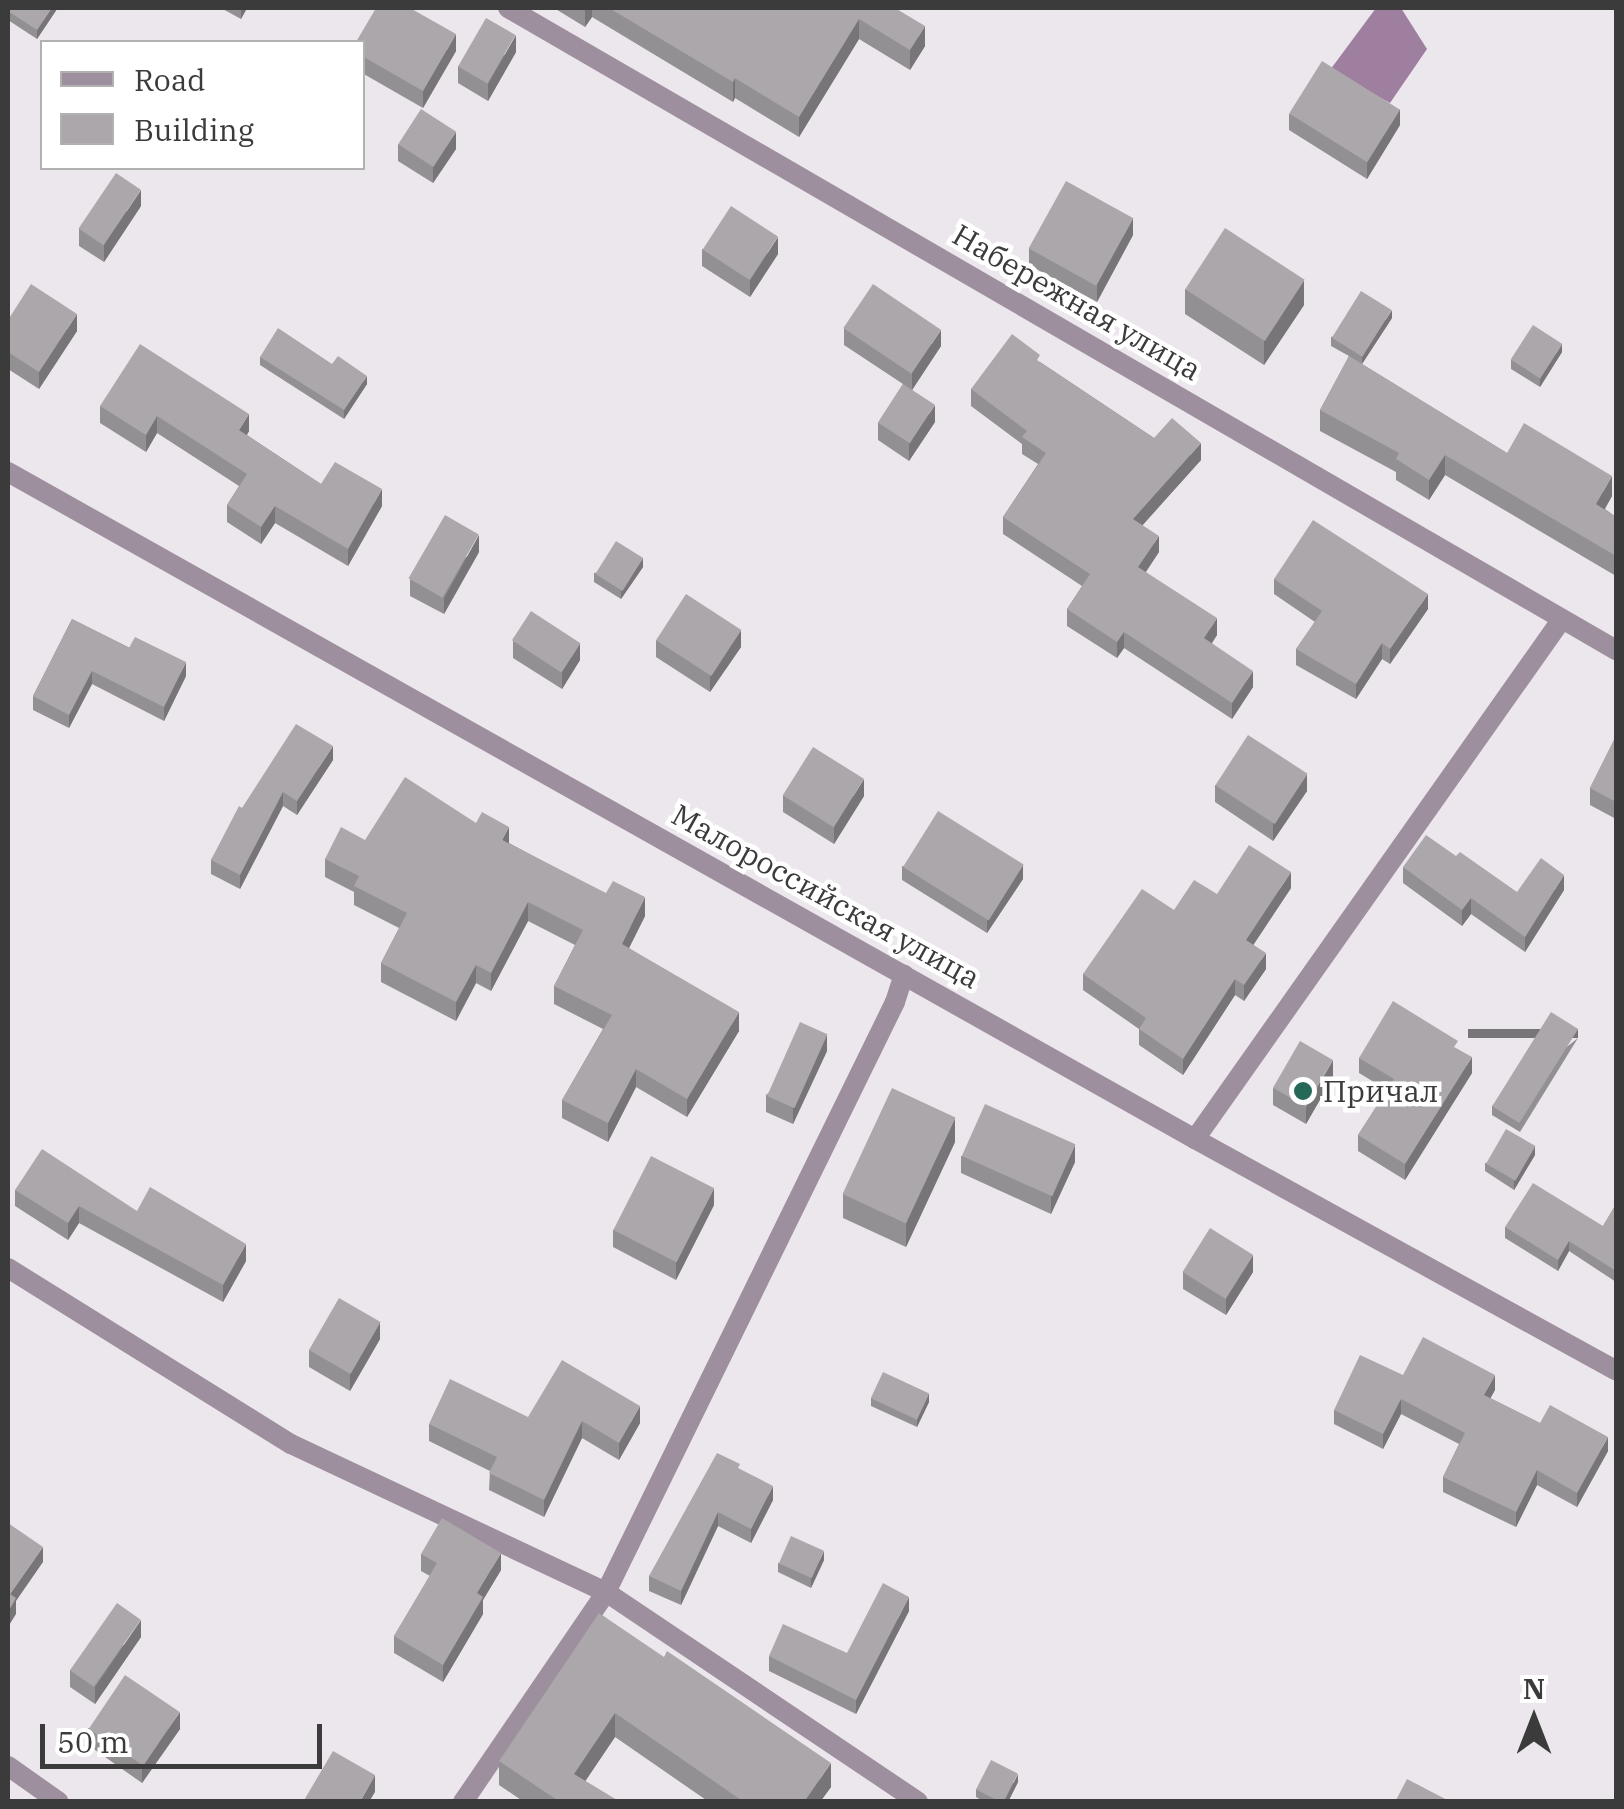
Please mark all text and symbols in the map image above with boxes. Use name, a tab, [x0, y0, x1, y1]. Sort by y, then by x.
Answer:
legend	[40, 40, 365, 170]
text: Road	[134, 60, 206, 99]
text: Building	[134, 110, 254, 149]
street label: Набережная улица	[946, 216, 1208, 388]
street label: Малороссийская улица	[666, 796, 986, 996]
place label: Причал	[1323, 1073, 1438, 1109]
marker: Причал	[1292, 1080, 1314, 1102]
north arrow	[1484, 1669, 1584, 1769]
text: N	[1523, 1670, 1545, 1707]
scale bar	[45, 1704, 328, 1766]
text: 50 m	[57, 1722, 129, 1761]

